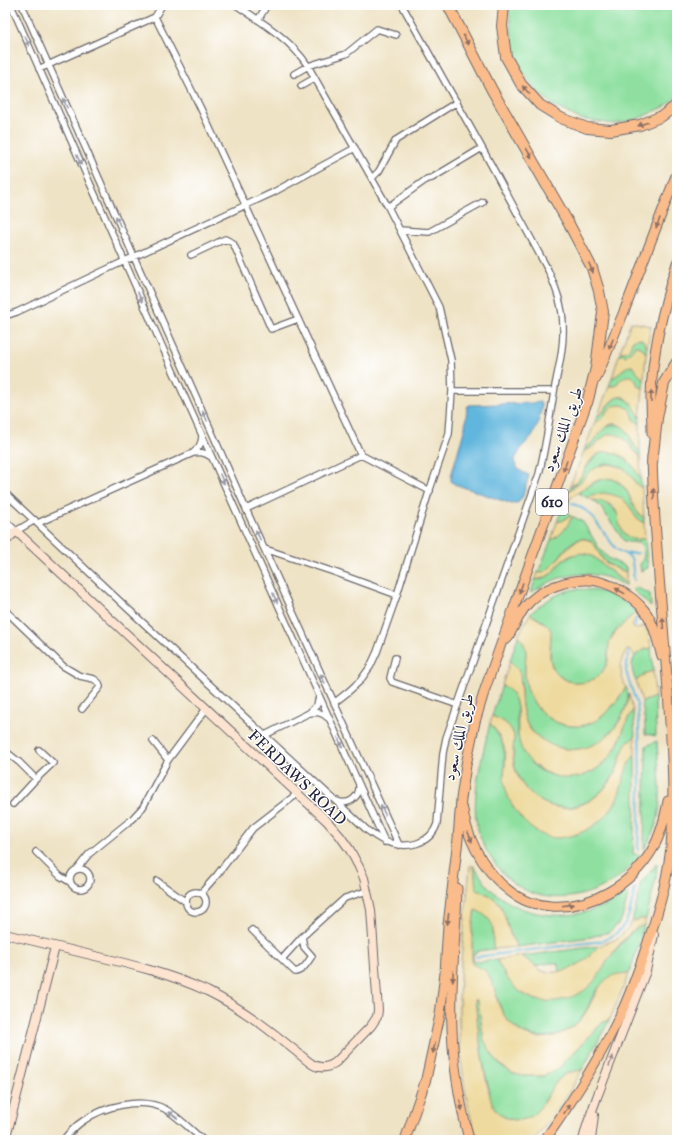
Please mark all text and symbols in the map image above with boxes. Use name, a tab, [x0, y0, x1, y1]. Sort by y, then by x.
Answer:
one-way arrow	[463, 34, 470, 45]
one-way arrow	[24, 35, 30, 46]
one-way arrow	[522, 85, 531, 94]
one-way arrow	[62, 97, 68, 108]
one-way arrow	[636, 121, 648, 127]
one-way arrow	[526, 148, 532, 159]
one-way arrow	[76, 154, 82, 165]
one-way arrow	[115, 216, 121, 227]
one-way arrow	[654, 217, 660, 229]
one-way arrow	[588, 262, 594, 273]
one-way arrow	[137, 291, 143, 302]
one-way arrow	[607, 339, 613, 351]
street label: طريق الملك سعود	[538, 384, 588, 475]
one-way arrow	[648, 389, 654, 402]
one-way arrow	[202, 411, 208, 422]
one-way arrow	[561, 460, 567, 472]
one-way arrow	[219, 474, 225, 485]
one-way arrow	[651, 488, 658, 500]
road number: 610	[536, 489, 568, 515]
one-way arrow	[255, 529, 261, 540]
one-way arrow	[518, 582, 524, 594]
one-way arrow	[615, 588, 626, 595]
one-way arrow	[272, 592, 278, 604]
one-way arrow	[660, 617, 667, 629]
one-way arrow	[320, 673, 326, 685]
street label: طريق الملك سعود	[439, 692, 479, 783]
street label: FERDAWS ROAD	[244, 726, 351, 829]
one-way arrow	[337, 736, 343, 748]
one-way arrow	[380, 804, 386, 816]
one-way arrow	[468, 831, 474, 843]
one-way arrow	[562, 902, 574, 908]
one-way arrow	[445, 913, 452, 925]
one-way arrow	[450, 970, 457, 982]
one-way arrow	[430, 1042, 436, 1054]
one-way arrow	[608, 1055, 614, 1067]
one-way arrow	[458, 1099, 464, 1111]
one-way arrow	[563, 1103, 571, 1114]
one-way arrow	[168, 1111, 178, 1119]

